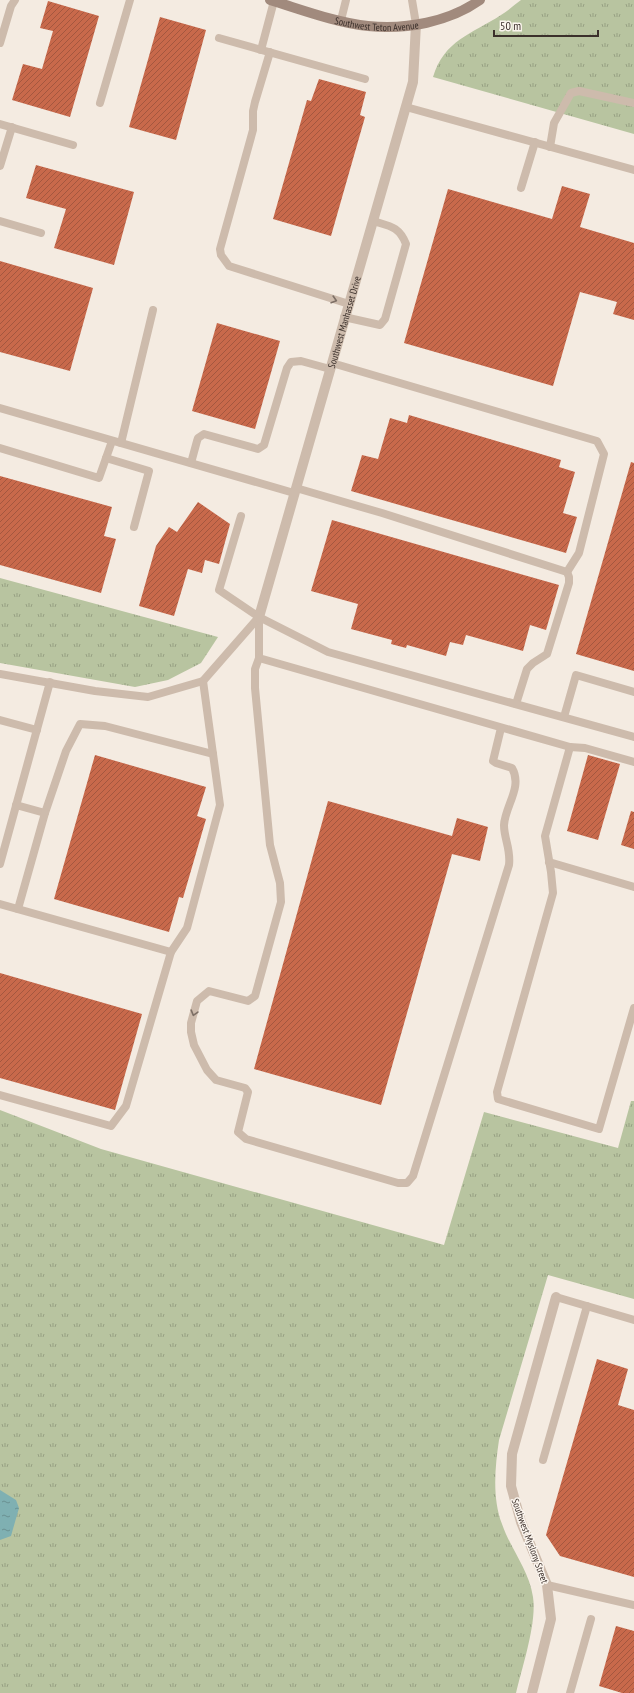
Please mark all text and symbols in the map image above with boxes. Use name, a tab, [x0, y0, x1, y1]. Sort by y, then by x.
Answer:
scale bar	[494, 12, 598, 38]
street label: Southwest Teton Avenue	[333, 14, 419, 34]
text: 50 m	[500, 18, 521, 33]
street label: Southwest Manhasset Drive	[324, 274, 363, 370]
one-way arrow	[331, 295, 338, 304]
one-way arrow	[190, 1009, 199, 1016]
street label: Southwest Myslony Street	[509, 1497, 551, 1585]

